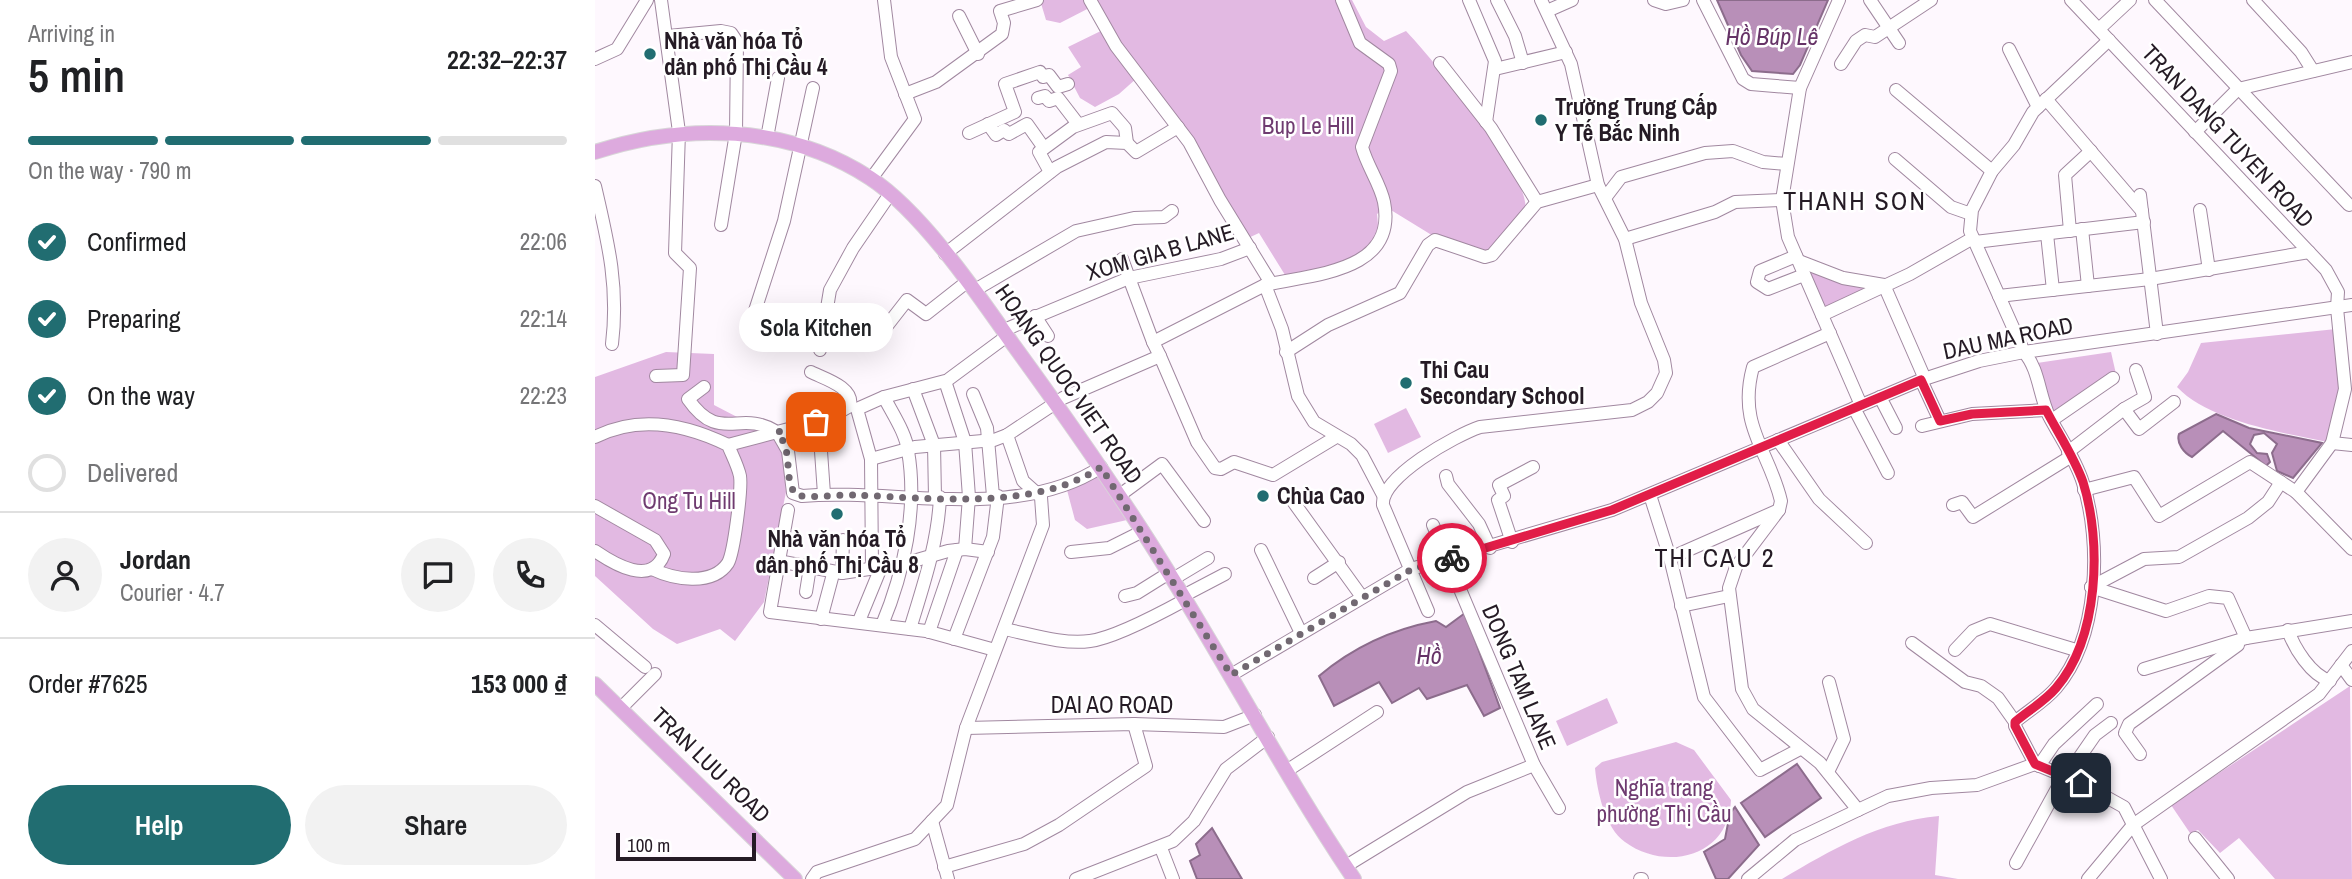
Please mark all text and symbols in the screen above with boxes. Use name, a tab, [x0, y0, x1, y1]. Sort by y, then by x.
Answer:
text: Arriving in	[28, 18, 115, 49]
water label: Hồ Búp Lê	[1726, 20, 1819, 52]
place label: Nhà văn hóa Tổ dân phố Thị Cầu 4	[664, 25, 828, 82]
street label: TRAN DANG TUYEN ROAD	[2135, 37, 2321, 234]
text: 22:32–22:37	[447, 42, 567, 77]
text: 5 min	[28, 44, 125, 106]
marker: Nhà văn hóa Tổ dân phố Thị Cầu 4	[642, 46, 658, 62]
place label: Trường Trung Cấp Y Tế Bắc Ninh	[1555, 91, 1717, 148]
park label: Bup Le Hill	[1262, 110, 1354, 141]
marker: Trường Trung Cấp Y Tế Bắc Ninh	[1533, 112, 1549, 128]
text: On the way · 790 m	[28, 155, 192, 186]
district label: THANH SON	[1783, 183, 1927, 218]
street label: XOM GIA B LANE	[1083, 216, 1237, 287]
icon: check	[28, 223, 66, 261]
text: Confirmed	[87, 224, 187, 259]
text: 22:06	[520, 226, 567, 257]
street label: HOANG QUOC VIET ROAD	[989, 278, 1150, 490]
icon: check	[28, 300, 66, 338]
text: Preparing	[87, 301, 181, 336]
text: 22:14	[520, 303, 567, 334]
callout: Sola Kitchen	[739, 303, 893, 352]
street label: DAU MA ROAD	[1940, 309, 2076, 366]
text: Sola Kitchen	[760, 312, 872, 343]
place label: Thi Cau Secondary School	[1420, 354, 1585, 411]
marker: Thi Cau Secondary School	[1398, 375, 1414, 391]
icon: check	[28, 377, 66, 415]
text: On the way	[87, 378, 195, 413]
text: 22:23	[520, 380, 567, 411]
pin	[786, 392, 846, 452]
icon: bag	[797, 403, 835, 441]
text: Delivered	[87, 455, 178, 490]
place label: Chùa Cao	[1277, 480, 1365, 511]
park label: Ong Tu Hill	[642, 485, 736, 516]
marker: Chùa Cao	[1255, 488, 1271, 504]
marker: Nhà văn hóa Tổ dân phố Thị Cầu 8	[829, 506, 845, 522]
place label: Nhà văn hóa Tổ dân phố Thị Cầu 8	[755, 523, 919, 580]
courier	[1417, 523, 1487, 593]
button: person	[28, 538, 102, 612]
button: chat	[401, 538, 475, 612]
button: phone	[493, 538, 567, 612]
icon: bike	[1433, 539, 1471, 577]
district label: THI CAU 2	[1654, 540, 1776, 575]
text: Jordan	[120, 542, 191, 577]
text: Courier · 4.7	[120, 577, 225, 608]
street label: DONG TAM LANE	[1475, 600, 1564, 754]
water label: Hồ	[1416, 639, 1442, 671]
text: Order #7625	[28, 666, 148, 701]
text: 153 000 ₫	[471, 666, 567, 701]
street label: DAI AO ROAD	[1051, 689, 1173, 720]
street label: TRAN LUU ROAD	[645, 700, 778, 829]
pin	[2051, 753, 2111, 813]
icon: home	[2062, 764, 2100, 802]
park label: Nghĩa trang phường Thị Cầu	[1597, 772, 1731, 829]
button: Help	[28, 785, 291, 865]
button: Share	[305, 785, 567, 865]
scale bar	[616, 830, 756, 862]
text: 100 m	[627, 832, 670, 858]

